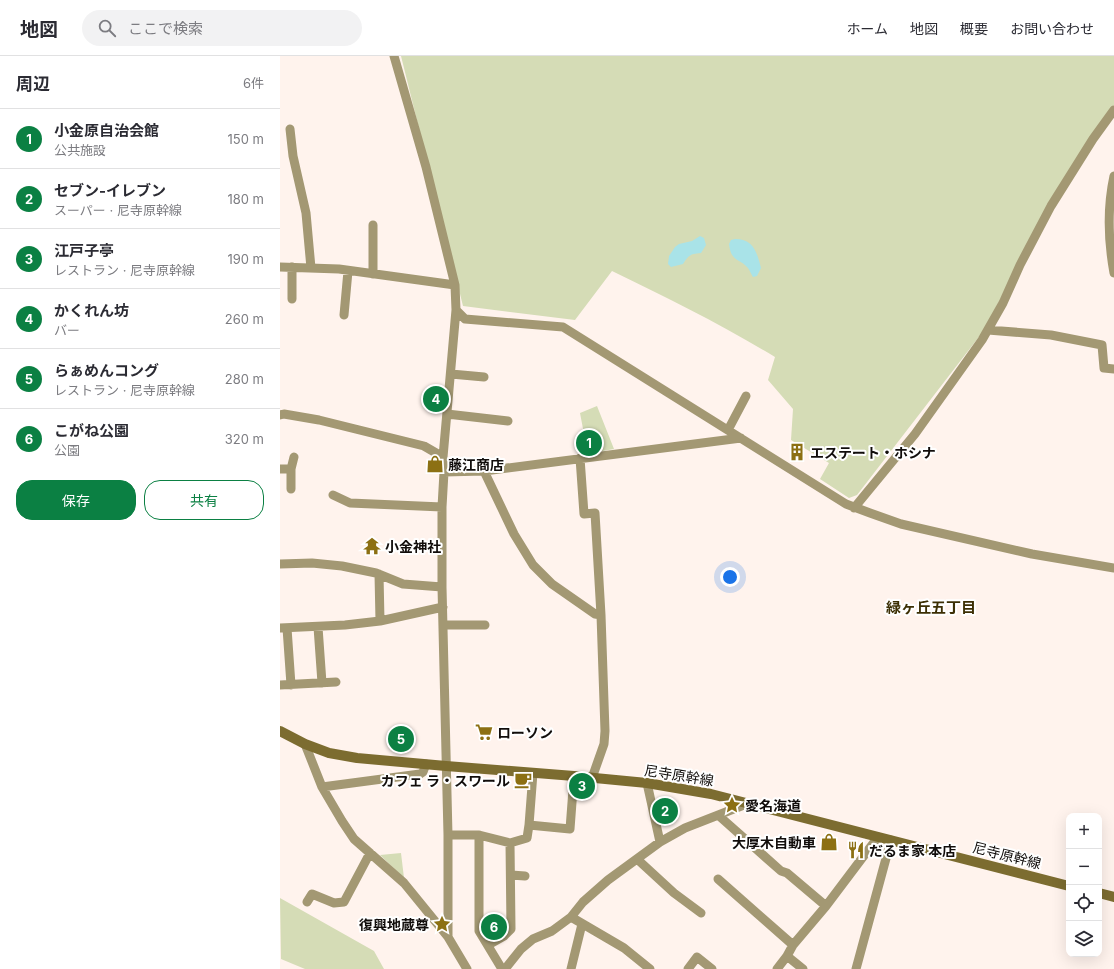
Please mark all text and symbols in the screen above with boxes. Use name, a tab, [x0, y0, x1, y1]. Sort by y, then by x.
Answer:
search box	[82, 10, 362, 46]
icon: search	[96, 17, 118, 39]
text: 地図	[20, 18, 58, 41]
text: ここで検索	[128, 19, 203, 38]
text: ホーム	[846, 20, 888, 37]
text: 地図	[910, 20, 938, 37]
text: 概要	[960, 20, 988, 37]
text: お問い合わせ	[1010, 20, 1094, 37]
text: 周辺	[16, 74, 50, 94]
text: 6件	[243, 75, 264, 91]
text: 小金原自治会館	[54, 121, 159, 140]
text: 1	[26, 131, 32, 147]
text: 150 m	[228, 131, 264, 147]
text: 公共施設	[54, 142, 106, 158]
text: セブン-イレブン	[54, 181, 166, 200]
text: 2	[25, 191, 33, 207]
text: 180 m	[227, 191, 264, 207]
text: スーパー · 尼寺原幹線	[54, 202, 182, 218]
text: 江戸子亭	[54, 241, 114, 260]
text: 3	[25, 251, 33, 267]
text: 190 m	[227, 251, 264, 267]
text: レストラン · 尼寺原幹線	[54, 262, 195, 278]
text: かくれん坊	[54, 301, 129, 320]
text: 4	[25, 311, 33, 327]
text: 260 m	[225, 311, 264, 327]
text: バー	[54, 322, 80, 338]
text: らぁめんコング	[54, 361, 159, 380]
text: 5	[25, 371, 33, 387]
text: 280 m	[225, 371, 264, 387]
text: レストラン · 尼寺原幹線	[54, 382, 195, 398]
pin: 4	[423, 384, 449, 414]
text: こがね公園	[54, 421, 129, 440]
pin: 1	[576, 428, 602, 458]
text: 6	[25, 431, 33, 447]
text: 320 m	[225, 431, 264, 447]
text: 公園	[54, 442, 80, 458]
building icon: エステート・ホシナ	[787, 442, 807, 462]
place label: エステート・ホシナ	[810, 444, 936, 461]
shop icon: 藤江商店	[425, 454, 445, 474]
place label: 藤江商店	[448, 456, 504, 473]
button: 保存	[16, 480, 136, 520]
button: 共有	[144, 480, 264, 520]
temple icon: 小金神社	[362, 536, 382, 556]
place label: 小金神社	[385, 538, 441, 555]
your location	[720, 567, 740, 587]
district label: 緑ヶ丘五丁目	[886, 598, 976, 617]
supermarket icon: ローソン	[474, 722, 494, 742]
pin: 5	[388, 724, 414, 754]
place label: ローソン	[497, 724, 553, 741]
street label: 尼寺原幹線	[643, 761, 715, 789]
cafe icon: カフェ ラ・スワール	[513, 770, 533, 790]
pin: 3	[569, 771, 595, 801]
place label: カフェ ラ・スワール	[381, 772, 510, 789]
place icon: 愛名海道	[722, 795, 742, 815]
pin: 2	[652, 796, 678, 826]
place label: 愛名海道	[745, 797, 801, 814]
map controls	[1066, 813, 1102, 957]
button: +	[1066, 813, 1102, 849]
shop icon: 大厚木自動車	[819, 832, 839, 852]
place label: 大厚木自動車	[732, 834, 816, 851]
street label: 尼寺原幹線	[971, 838, 1043, 872]
restaurant icon: だるま家 本店	[846, 840, 866, 860]
place label: だるま家 本店	[869, 842, 956, 859]
button: −	[1066, 849, 1102, 885]
button: locate	[1066, 885, 1102, 921]
pin: 6	[481, 912, 507, 942]
place icon: 復興地蔵尊	[432, 914, 452, 934]
place label: 復興地蔵尊	[359, 916, 429, 933]
button: layers	[1066, 921, 1102, 957]

